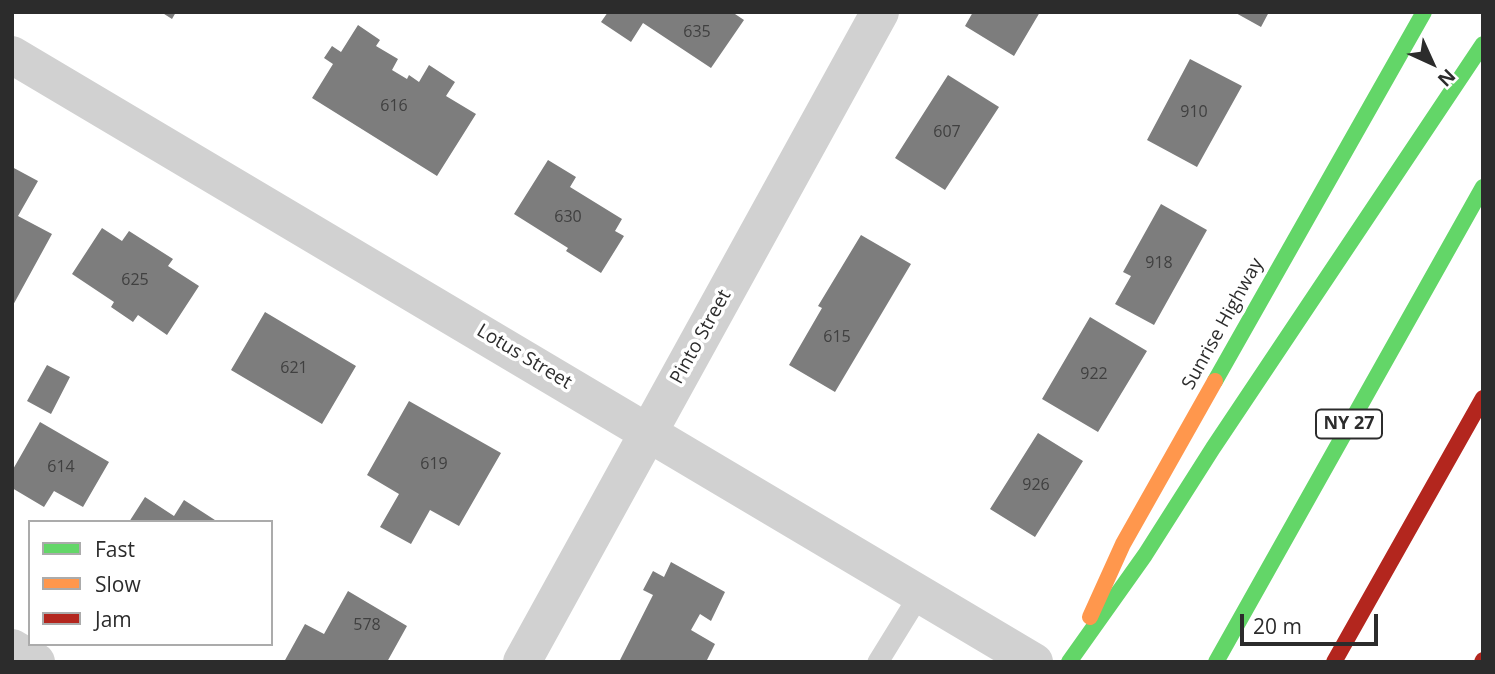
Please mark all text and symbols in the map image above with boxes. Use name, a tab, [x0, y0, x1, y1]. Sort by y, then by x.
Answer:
house number: 635	[683, 22, 711, 42]
north arrow	[1397, 28, 1467, 98]
text: N	[1432, 63, 1462, 92]
house number: 616	[380, 96, 408, 116]
house number: 910	[1180, 102, 1208, 122]
house number: 607	[933, 122, 961, 142]
house number: 630	[554, 207, 582, 227]
house number: 918	[1145, 253, 1173, 273]
street label: Sunrise Highway	[1178, 254, 1268, 394]
house number: 625	[121, 270, 149, 290]
street label: Pinto Street	[666, 286, 736, 388]
street label: Lotus Street	[472, 320, 576, 394]
house number: 615	[823, 327, 851, 347]
house number: 621	[280, 358, 308, 378]
house number: 922	[1080, 364, 1108, 384]
road number: NY 27	[1316, 410, 1382, 438]
house number: 619	[420, 454, 448, 474]
house number: 614	[47, 457, 75, 477]
house number: 926	[1022, 475, 1050, 495]
legend	[28, 520, 273, 646]
text: Fast	[95, 535, 135, 563]
text: Slow	[95, 570, 141, 598]
scale bar	[1243, 600, 1381, 644]
text: Jam	[95, 605, 132, 633]
text: 20 m	[1253, 612, 1302, 640]
house number: 578	[353, 615, 381, 635]

